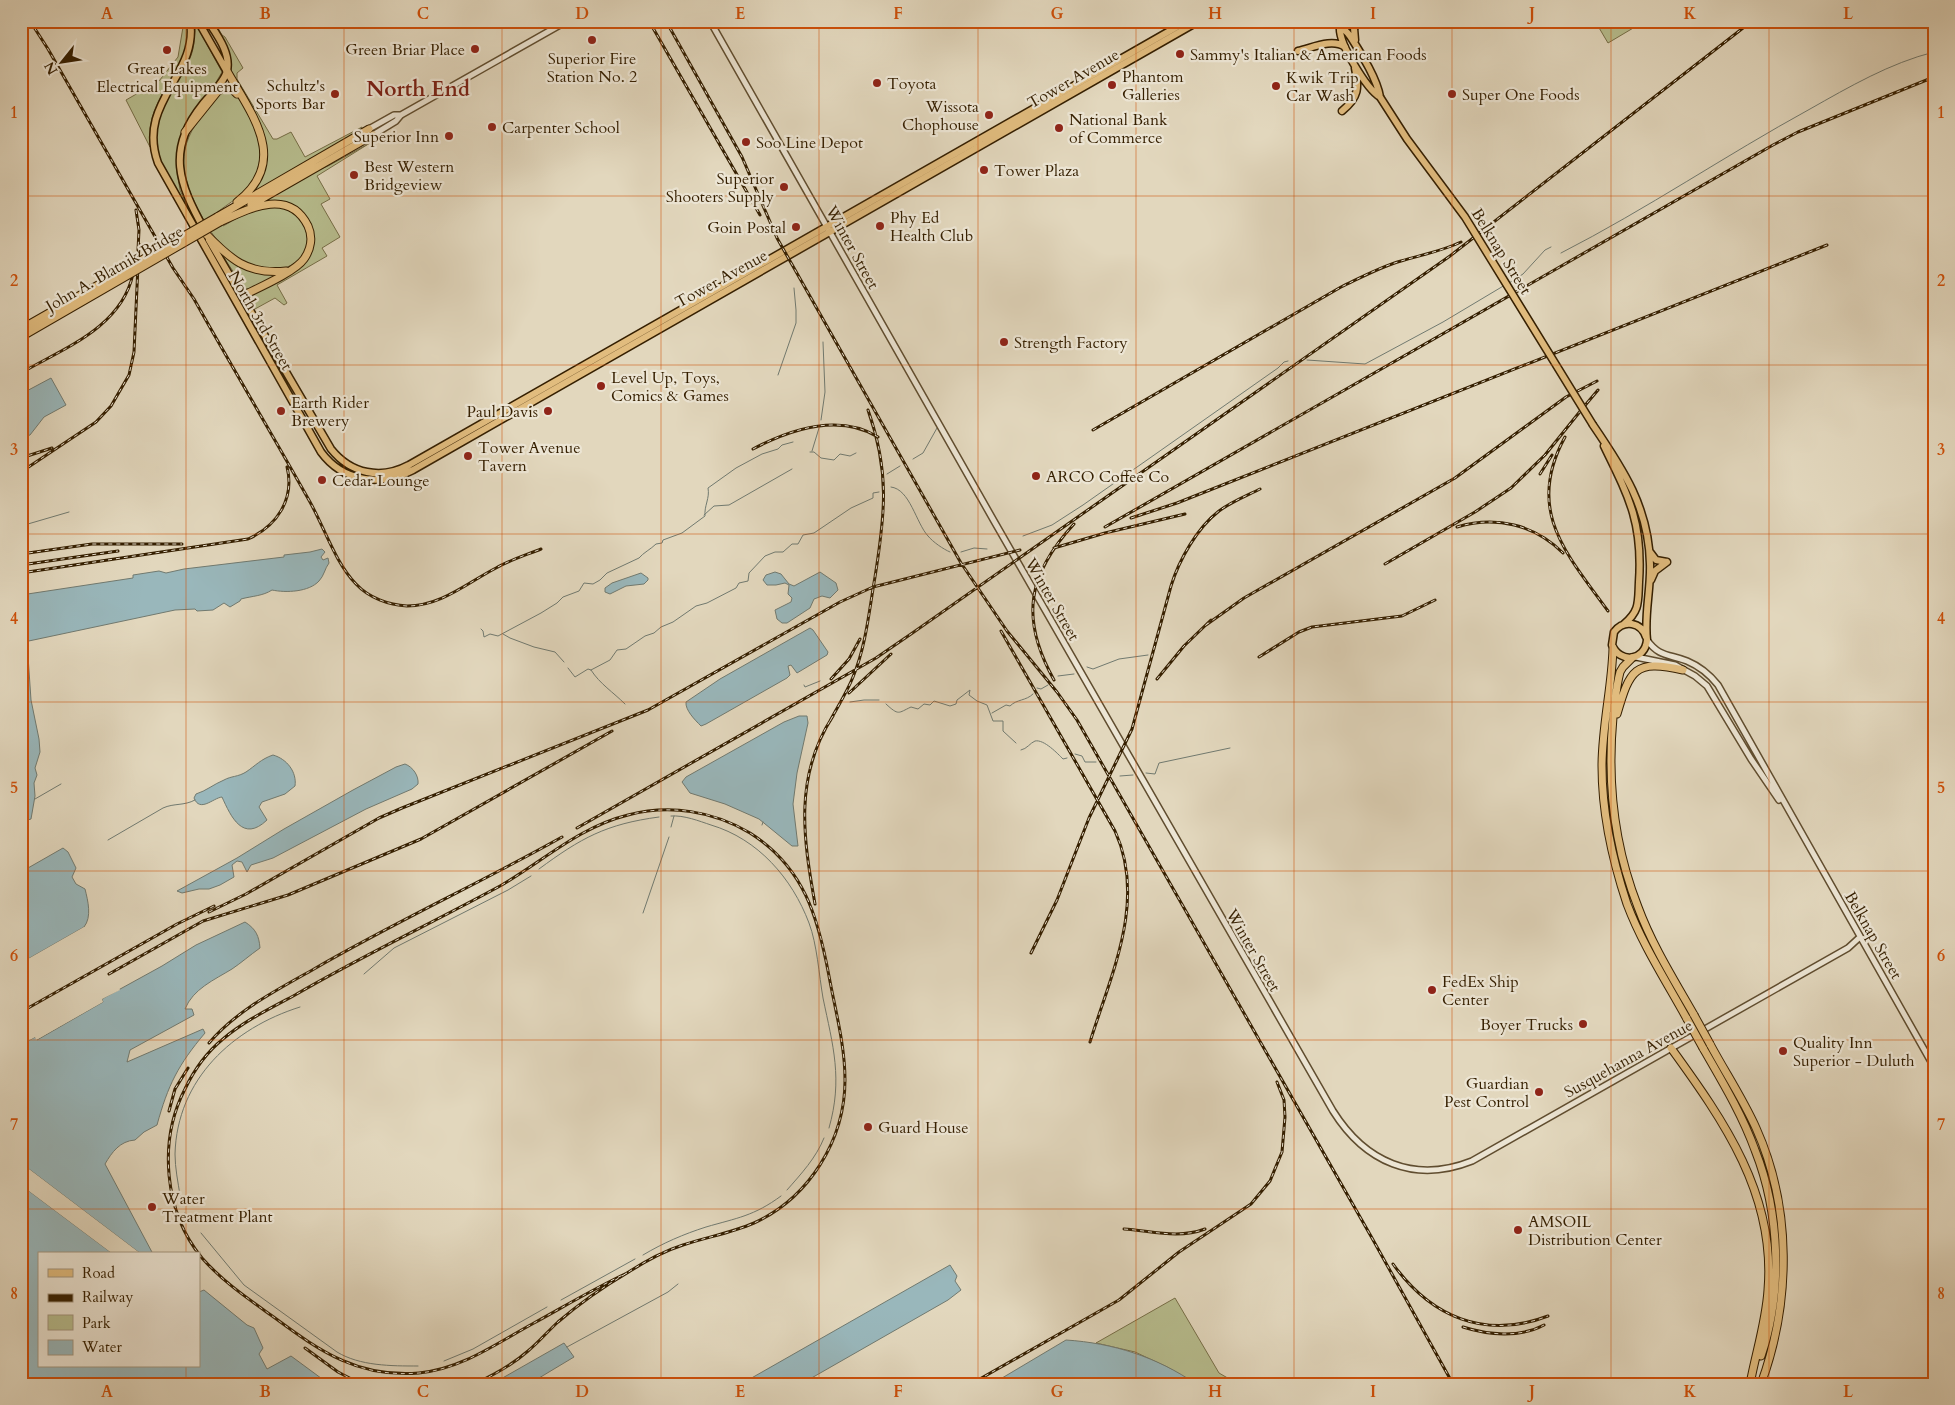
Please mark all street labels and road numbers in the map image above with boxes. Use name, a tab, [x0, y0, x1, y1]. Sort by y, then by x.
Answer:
street label: Tower Avenue	[1024, 44, 1123, 114]
street label: Winter Street	[820, 201, 884, 293]
street label: Belknap Street	[1466, 204, 1536, 299]
street label: John A. Blatnik Bridge	[40, 221, 187, 318]
street label: Tower Avenue	[671, 244, 772, 313]
street label: North 3rd Street	[223, 267, 298, 374]
street label: Winter Street	[1019, 553, 1085, 645]
street label: Belknap Street	[1839, 888, 1907, 983]
street label: Winter Street	[1220, 904, 1286, 996]
street label: Susquehanna Avenue	[1560, 1014, 1697, 1103]

